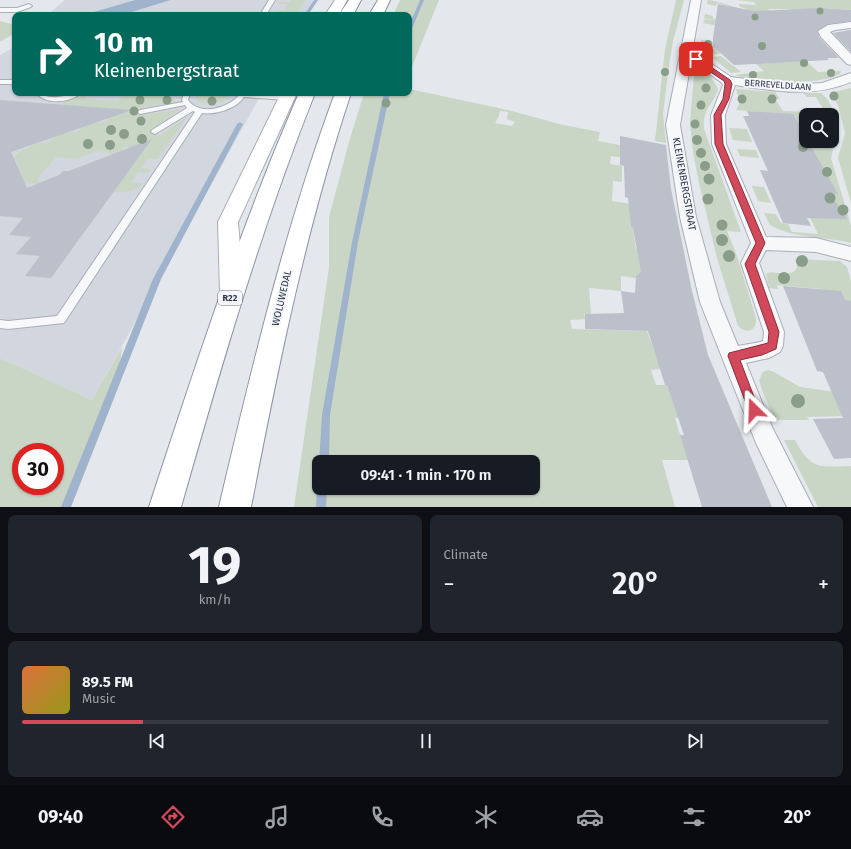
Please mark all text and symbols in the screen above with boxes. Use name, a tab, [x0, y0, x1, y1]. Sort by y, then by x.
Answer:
text: 10 m	[94, 26, 154, 59]
icon: right	[28, 28, 80, 80]
pin	[679, 42, 713, 76]
icon: arrive	[685, 48, 707, 70]
text: Kleinenbergstraat	[94, 60, 239, 82]
street label: BERREVELDLAAN	[744, 78, 812, 92]
map controls	[799, 108, 839, 148]
button: search	[799, 108, 839, 148]
street label: KLEINENBERGSTRAAT	[670, 136, 698, 232]
street label: WOLUWEDAL	[270, 269, 294, 327]
road number: R22	[218, 291, 242, 305]
position arrow	[733, 389, 775, 431]
speed limit sign: 30	[12, 443, 64, 495]
text: 09:41 · 1 min · 170 m	[360, 466, 492, 484]
text: 19	[188, 534, 241, 597]
text: Climate	[444, 547, 488, 562]
text: 20°	[612, 566, 660, 602]
text: −	[444, 571, 455, 598]
text: +	[818, 571, 829, 598]
text: km/h	[199, 592, 231, 607]
text: 89.5 FM	[82, 673, 133, 691]
text: Music	[82, 691, 116, 706]
icon: previous	[146, 730, 168, 752]
icon: pause	[415, 730, 437, 752]
icon: next	[684, 730, 706, 752]
icon: directions	[159, 803, 187, 831]
icon: music	[263, 803, 291, 831]
icon: phone	[368, 803, 396, 831]
icon: climate	[472, 803, 500, 831]
icon: car	[576, 803, 604, 831]
icon: filters	[680, 803, 708, 831]
text: 09:40	[38, 806, 83, 828]
text: 20°	[784, 806, 813, 828]

